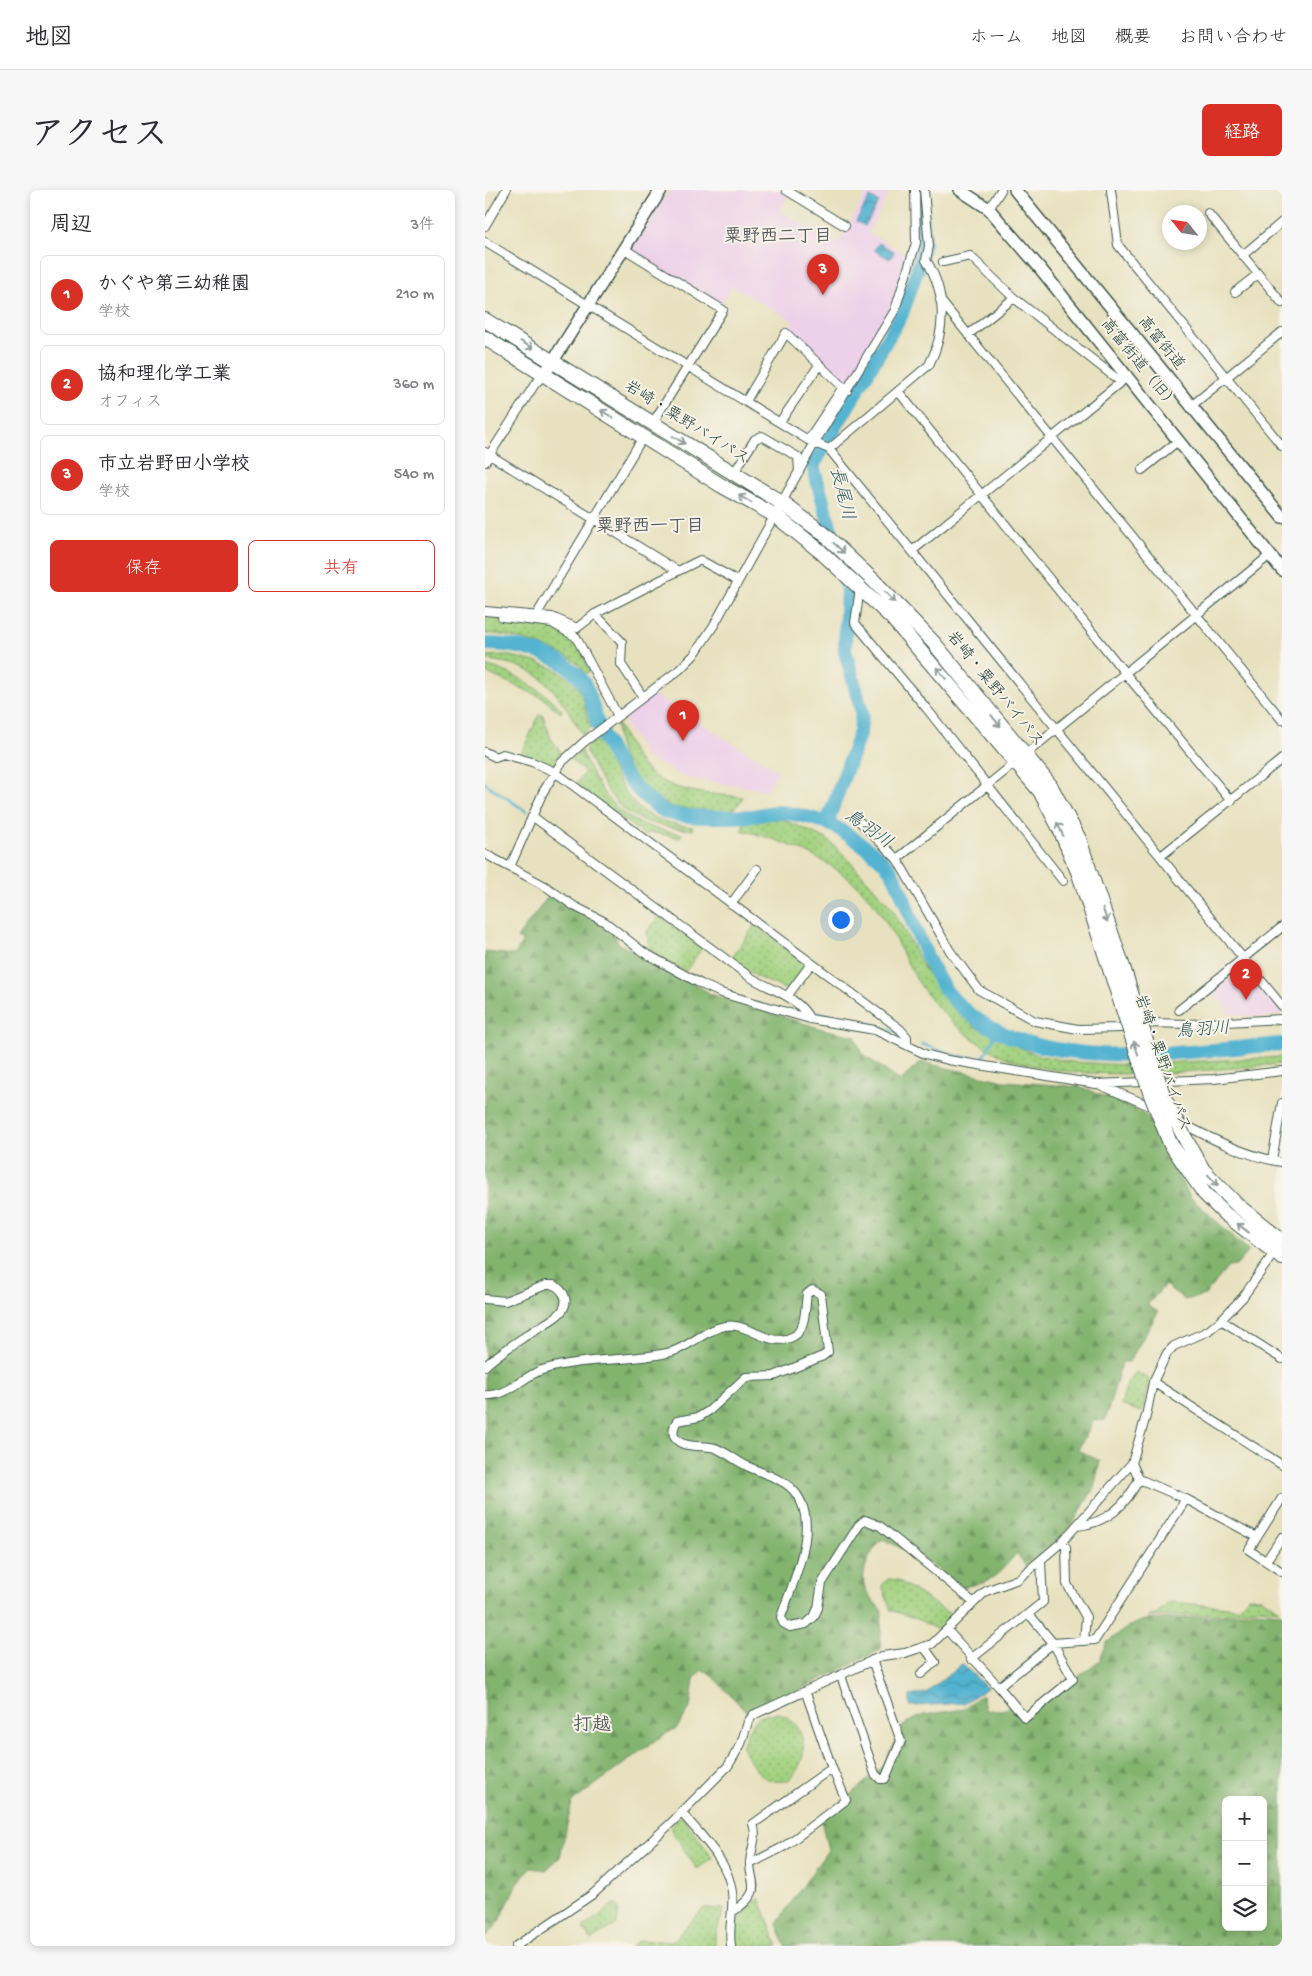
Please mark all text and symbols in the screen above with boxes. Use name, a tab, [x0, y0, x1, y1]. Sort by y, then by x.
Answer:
text: 地図	[25, 25, 73, 54]
text: ホーム	[970, 28, 1023, 49]
text: 地図	[1051, 28, 1087, 49]
text: 概要	[1115, 28, 1151, 49]
text: お問い合わせ	[1179, 28, 1287, 49]
button: 経路	[1202, 104, 1282, 156]
text: アクセス	[30, 117, 168, 158]
north arrow	[1162, 205, 1207, 250]
text: 周辺	[50, 214, 92, 239]
text: 3件	[411, 217, 435, 236]
district label: 粟野西二丁目	[724, 226, 832, 248]
pin: 3	[807, 254, 839, 295]
text: かぐや第三幼稚園	[98, 274, 250, 297]
text: 1	[64, 286, 70, 305]
text: 210 m	[395, 286, 434, 305]
text: 学校	[98, 304, 130, 323]
street label: 高富街道	[1132, 313, 1188, 375]
street label: 高富街道（旧）	[1095, 314, 1182, 415]
one-way arrow	[519, 340, 533, 350]
text: 協和理化学工業	[98, 364, 231, 387]
text: 2	[63, 376, 71, 395]
text: 360 m	[393, 376, 434, 395]
street label: 岩崎・粟野バイパス	[620, 377, 752, 470]
text: オフィス	[98, 394, 162, 413]
one-way arrow	[600, 409, 614, 419]
one-way arrow	[672, 436, 686, 446]
text: 市立岩野田小学校	[98, 454, 250, 477]
water label: 長尾川	[824, 465, 858, 523]
text: 3	[63, 466, 71, 485]
text: 540 m	[394, 466, 434, 485]
text: 学校	[98, 484, 130, 503]
one-way arrow	[738, 494, 753, 504]
district label: 粟野西一丁目	[596, 516, 704, 538]
button: 保存	[50, 540, 238, 592]
button: 共有	[248, 540, 435, 592]
one-way arrow	[833, 542, 846, 554]
one-way arrow	[884, 591, 896, 604]
street label: 岩崎・粟野バイパス	[941, 628, 1047, 752]
one-way arrow	[935, 666, 946, 679]
pin: 1	[667, 700, 699, 741]
one-way arrow	[990, 714, 1001, 727]
water label: 鳥羽川	[840, 805, 897, 854]
one-way arrow	[1054, 822, 1064, 837]
one-way arrow	[1101, 906, 1110, 922]
your location	[828, 907, 854, 933]
pin: 2	[1230, 959, 1262, 1000]
street label: 岩崎・粟野バイパス	[1129, 992, 1194, 1134]
water label: 鳥羽川	[1175, 1018, 1231, 1043]
one-way arrow	[1130, 1040, 1140, 1056]
one-way arrow	[1207, 1174, 1219, 1186]
one-way arrow	[1236, 1223, 1250, 1233]
district label: 打越	[573, 1714, 611, 1738]
map controls	[1222, 1796, 1267, 1931]
button: +	[1222, 1796, 1267, 1841]
button: −	[1222, 1841, 1267, 1886]
button: layers	[1222, 1886, 1267, 1931]

